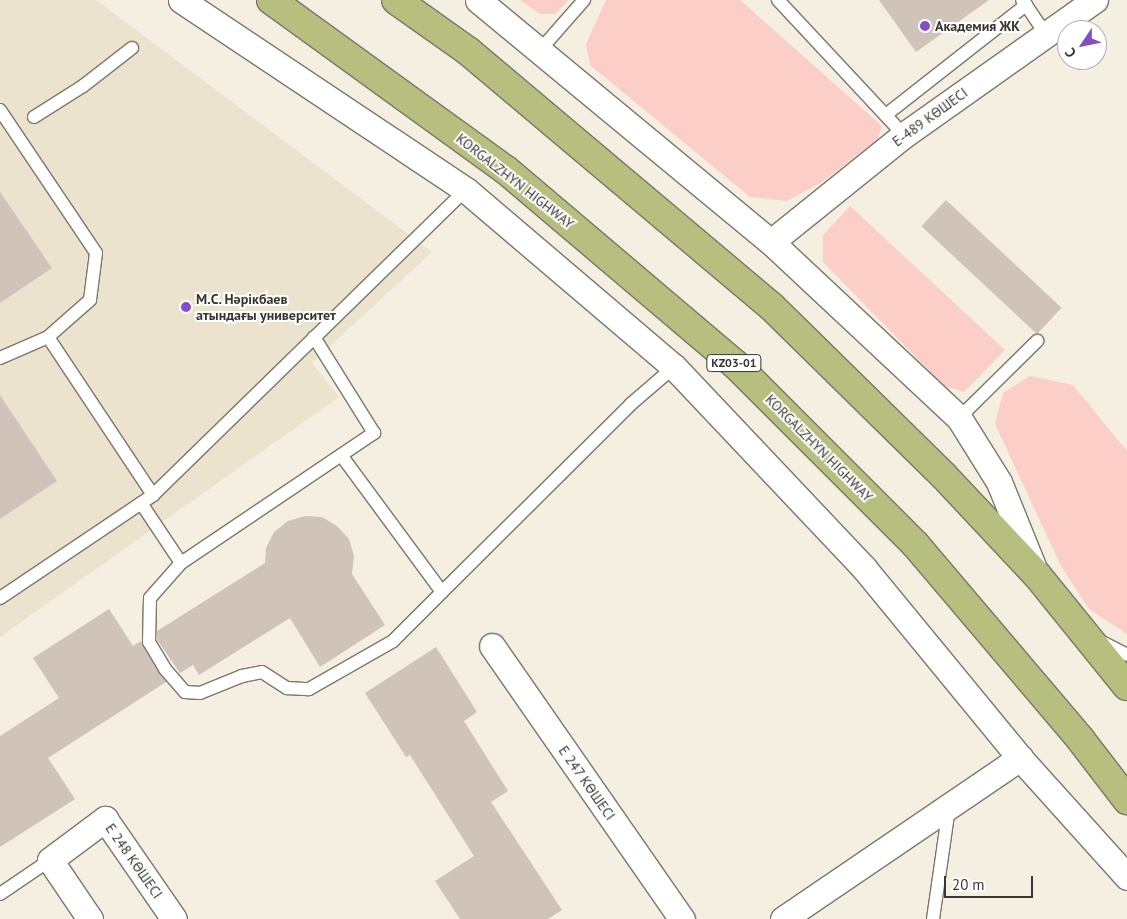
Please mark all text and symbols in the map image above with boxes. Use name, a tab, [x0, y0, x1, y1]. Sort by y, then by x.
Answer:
place label: Академия ЖК	[935, 18, 1020, 34]
marker: Академия ЖК	[919, 20, 931, 32]
north arrow	[1057, 20, 1107, 70]
text: С	[1061, 45, 1080, 61]
street label: Е-489 КӨШЕСІ	[889, 84, 971, 150]
street label: KORGALZHYN HIGHWAY	[453, 130, 577, 232]
place label: М.С. Нәрікбаев атындағы университет	[196, 291, 336, 324]
marker: М.С. Нәрікбаев атындағы университет	[180, 301, 192, 313]
road number: KZ03-01	[705, 353, 763, 372]
street label: KORGALZHYN HIGHWAY	[762, 391, 876, 505]
street label: Е 247 КӨШЕСІ	[555, 742, 619, 824]
street label: Е 248 КӨШЕСІ	[102, 820, 166, 902]
scale bar	[947, 866, 1036, 898]
text: 20 m	[952, 875, 985, 894]

